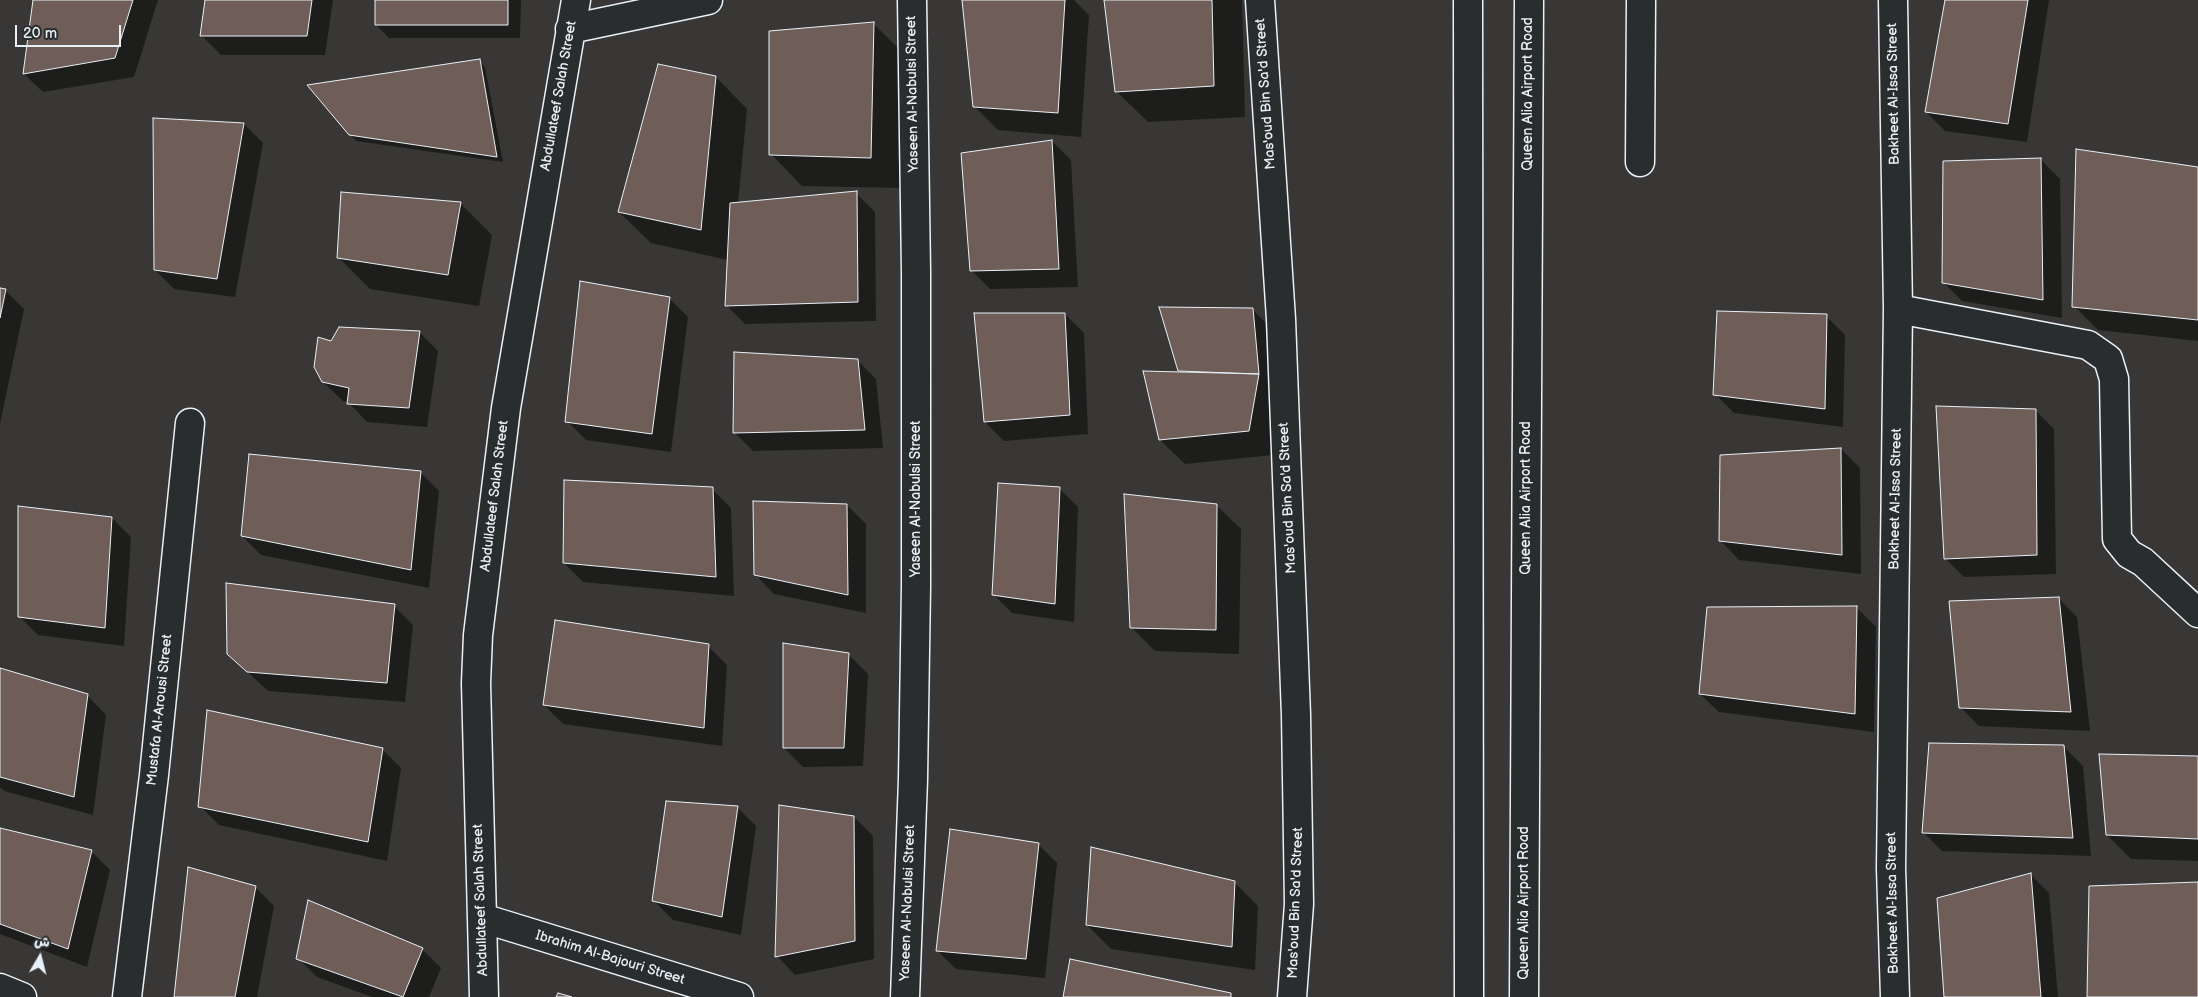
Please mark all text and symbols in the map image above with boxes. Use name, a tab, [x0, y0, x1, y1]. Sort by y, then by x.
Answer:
scale bar	[18, 15, 124, 47]
street label: Yaseen Al-Nabulsi Street	[903, 16, 923, 172]
street label: Queen Alia Airport Road	[1520, 17, 1536, 171]
street label: Mas'oud Bin Sa'd Street	[1252, 18, 1280, 170]
street label: Abdullateef Salah Street	[538, 20, 580, 172]
street label: Bakheet Al-Issa Street	[1884, 23, 1904, 165]
text: 20 m	[23, 24, 57, 43]
street label: Abdullateef Salah Street	[477, 419, 513, 573]
street label: Yaseen Al-Nabulsi Street	[908, 421, 924, 577]
street label: Queen Alia Airport Road	[1518, 421, 1534, 575]
street label: Mas'oud Bin Sa'd Street	[1276, 422, 1300, 574]
street label: Bakheet Al-Issa Street	[1886, 428, 1906, 570]
street label: Mustafa Al-Arousi Street	[144, 633, 176, 787]
street label: Abdullateef Salah Street	[470, 824, 492, 976]
street label: Yaseen Al-Nabulsi Street	[897, 825, 919, 981]
street label: Queen Alia Airport Road	[1516, 826, 1532, 980]
street label: Mas'oud Bin Sa'd Street	[1285, 827, 1307, 979]
street label: Bakheet Al-Issa Street	[1883, 832, 1903, 974]
street label: Ibrahim Al-Bajouri Street	[533, 927, 687, 989]
north arrow	[15, 932, 65, 982]
text: ش	[33, 932, 51, 951]

